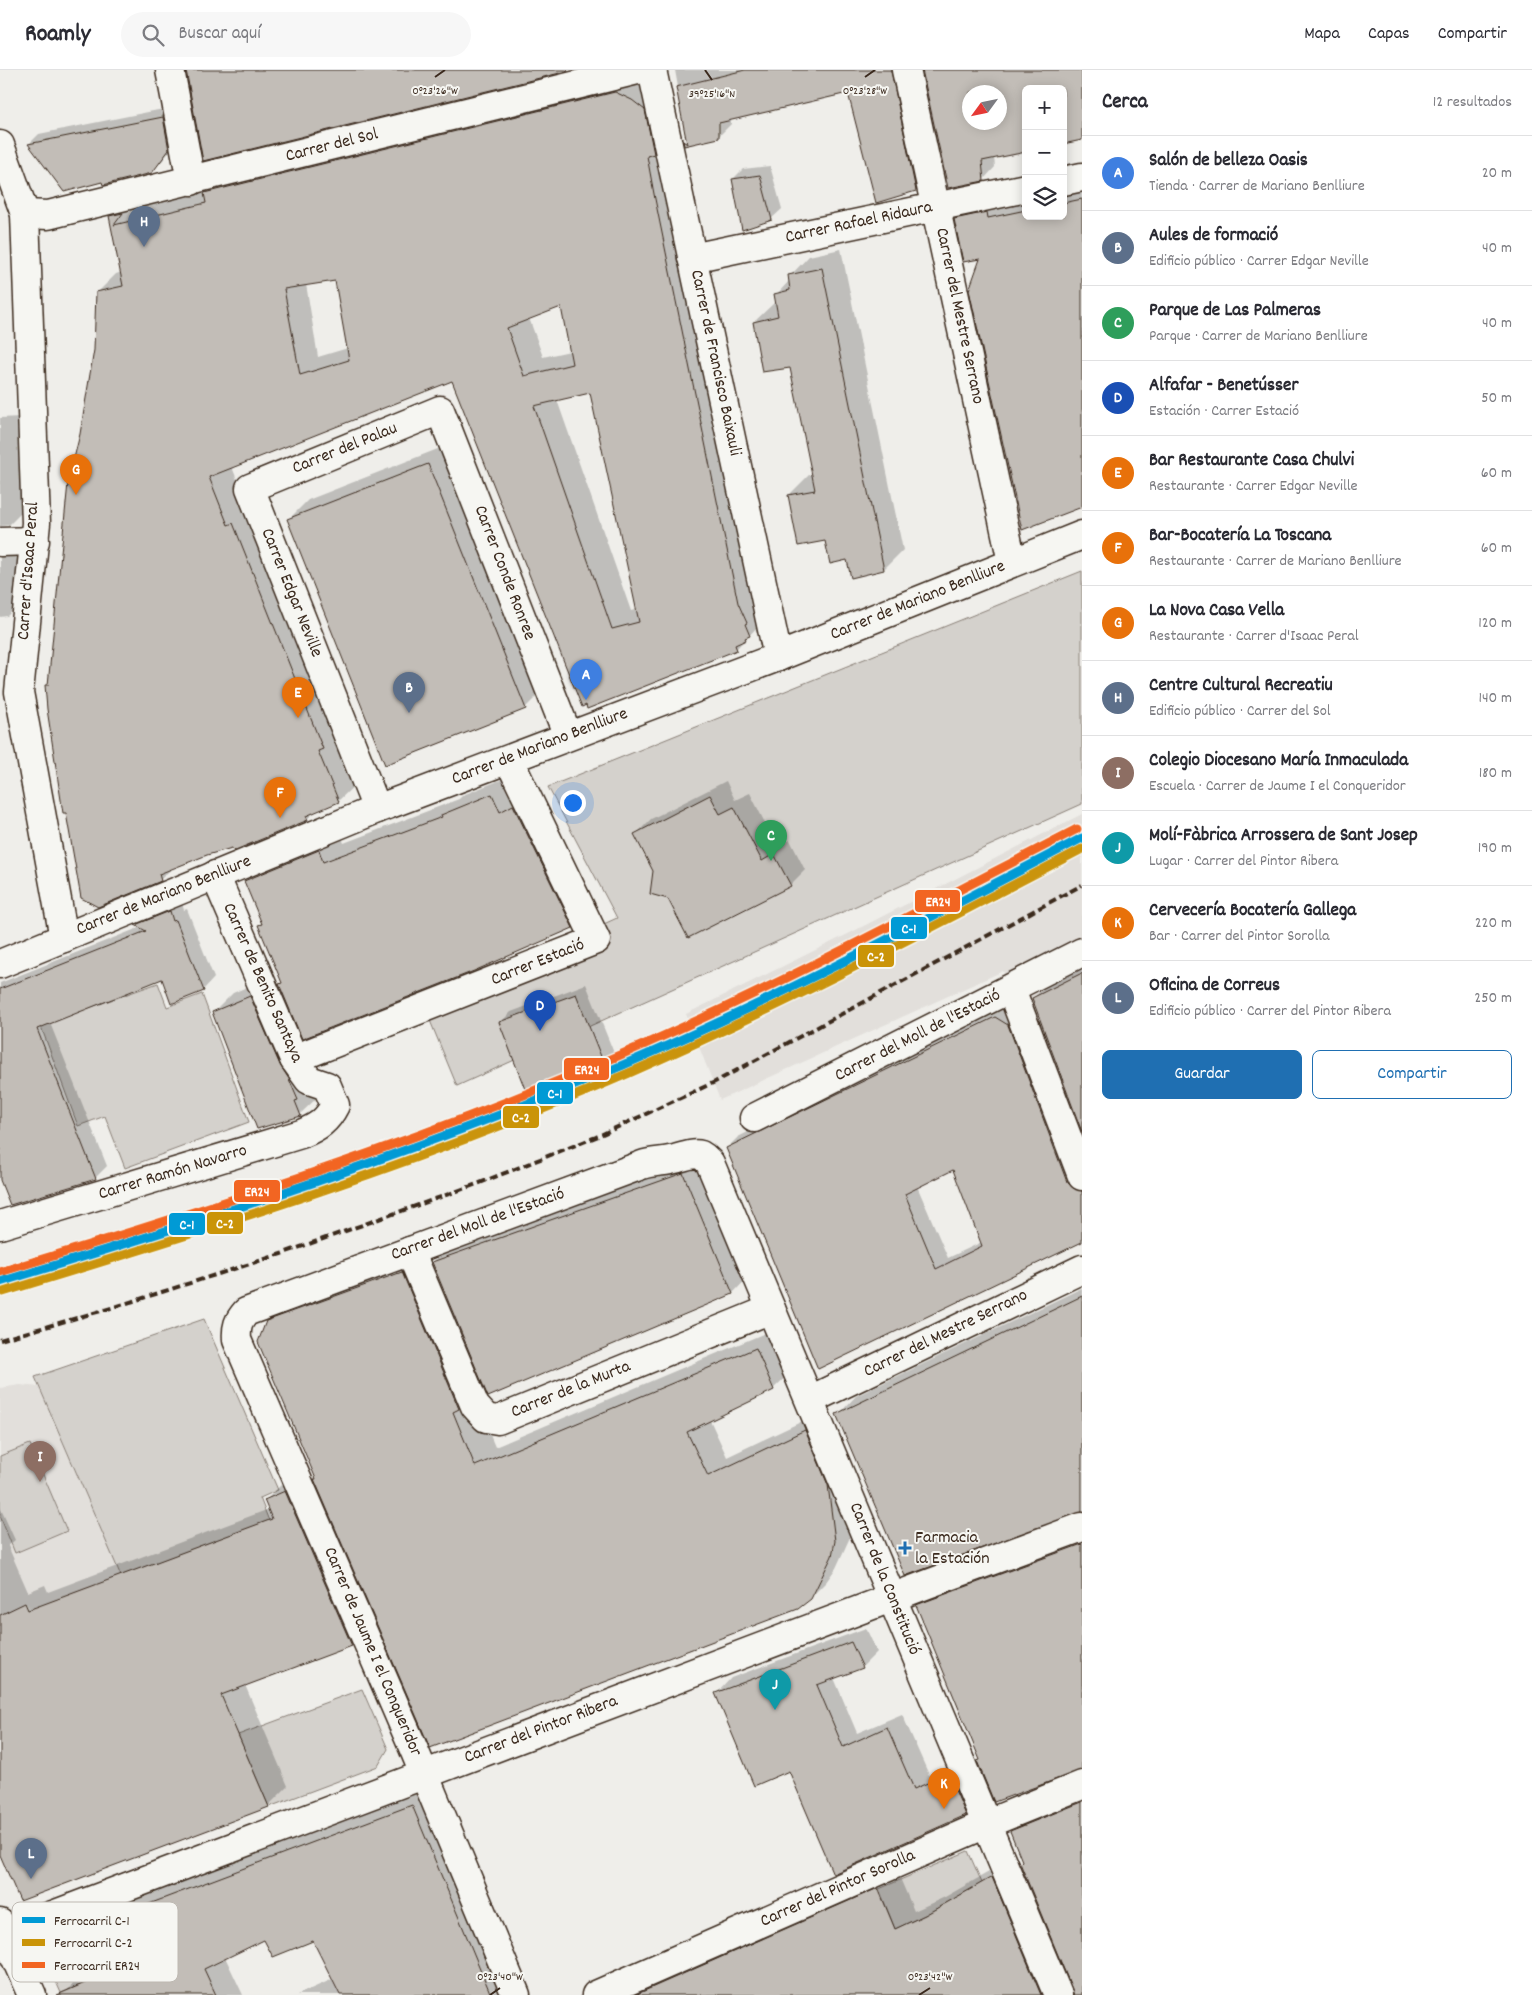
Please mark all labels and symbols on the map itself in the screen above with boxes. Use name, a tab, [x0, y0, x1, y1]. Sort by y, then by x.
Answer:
text: 0°23'26"W	[412, 83, 458, 100]
text: 0°23'28"W	[843, 83, 887, 100]
north arrow	[962, 85, 1007, 130]
text: 39°25'16"N	[689, 86, 735, 103]
street label: Carrer del Sol	[283, 122, 382, 170]
street label: Carrer Rafael Ridaura	[783, 195, 935, 251]
pin: H	[128, 206, 160, 247]
street label: Carrer del Mestre Serrano	[928, 226, 990, 406]
street label: Carrer de Francisco Baixauli	[683, 268, 747, 458]
street label: Carrer del Palau	[289, 417, 401, 481]
pin: G	[60, 454, 92, 495]
street label: Carrer d'Isaac Peral	[12, 500, 46, 641]
street label: Carrer Conde Ronree	[467, 502, 541, 644]
street label: Carrer Edgar Neville	[254, 525, 328, 661]
street label: Carrer de Mariano Benlliure	[827, 554, 1009, 648]
pin: A	[570, 659, 602, 700]
pin: B	[393, 672, 425, 713]
pin: E	[282, 677, 314, 718]
street label: Carrer de Mariano Benlliure	[448, 702, 632, 792]
pin: F	[264, 777, 296, 818]
your location	[560, 790, 586, 816]
pin: C	[755, 820, 787, 861]
street label: Carrer de Mariano Benlliure	[73, 849, 255, 943]
line badge: ER24	[914, 889, 961, 913]
text: ER24	[925, 893, 951, 913]
street label: Carrer de Benito Santaya	[216, 899, 309, 1067]
line badge: C-1	[890, 916, 928, 940]
text: C-1	[902, 920, 916, 940]
street label: Carrer Estació	[488, 933, 588, 993]
line badge: C-2	[857, 944, 895, 968]
text: C-2	[867, 948, 885, 968]
street label: Carrer del Moll de l'Estació	[831, 983, 1005, 1089]
pin: D	[524, 990, 556, 1031]
line badge: ER24	[563, 1057, 610, 1081]
text: ER24	[574, 1061, 600, 1081]
line badge: C-1	[536, 1081, 574, 1105]
text: C-1	[548, 1085, 562, 1105]
line badge: C-2	[502, 1105, 540, 1129]
text: C-2	[512, 1109, 530, 1129]
street label: Carrer Ramón Navarro	[96, 1139, 250, 1207]
line badge: ER24	[233, 1179, 281, 1203]
street label: Carrer del Moll de l'Estació	[388, 1182, 568, 1268]
text: ER24	[244, 1183, 270, 1203]
line badge: C-2	[206, 1211, 244, 1235]
line badge: C-1	[168, 1212, 206, 1236]
text: C-2	[216, 1215, 234, 1235]
text: C-1	[180, 1216, 194, 1236]
street label: Carrer del Mestre Serrano	[860, 1283, 1032, 1385]
street label: Carrer de la Murta	[508, 1354, 635, 1425]
pin: I	[24, 1441, 56, 1482]
street label: Carrer de la Constitució	[842, 1499, 926, 1659]
place label: Farmacia la Estación	[915, 1526, 990, 1572]
marker: Farmacia la Estación	[899, 1542, 911, 1554]
street label: Carrer de Jaume I el Conqueridor	[317, 1544, 428, 1761]
pin: J	[759, 1669, 791, 1710]
street label: Carrer del Pintor Ribera	[461, 1689, 622, 1771]
pin: K	[928, 1768, 960, 1809]
pin: L	[15, 1838, 47, 1879]
street label: Carrer del Pintor Sorolla	[757, 1843, 920, 1934]
legend	[12, 1902, 178, 1982]
text: Ferrocarril C-1	[54, 1912, 129, 1932]
text: Ferrocarril C-2	[54, 1934, 133, 1954]
text: Ferrocarril ER24	[54, 1957, 140, 1977]
text: 0°23'40"W	[477, 1969, 523, 1986]
text: 0°23'42"W	[908, 1969, 952, 1986]

